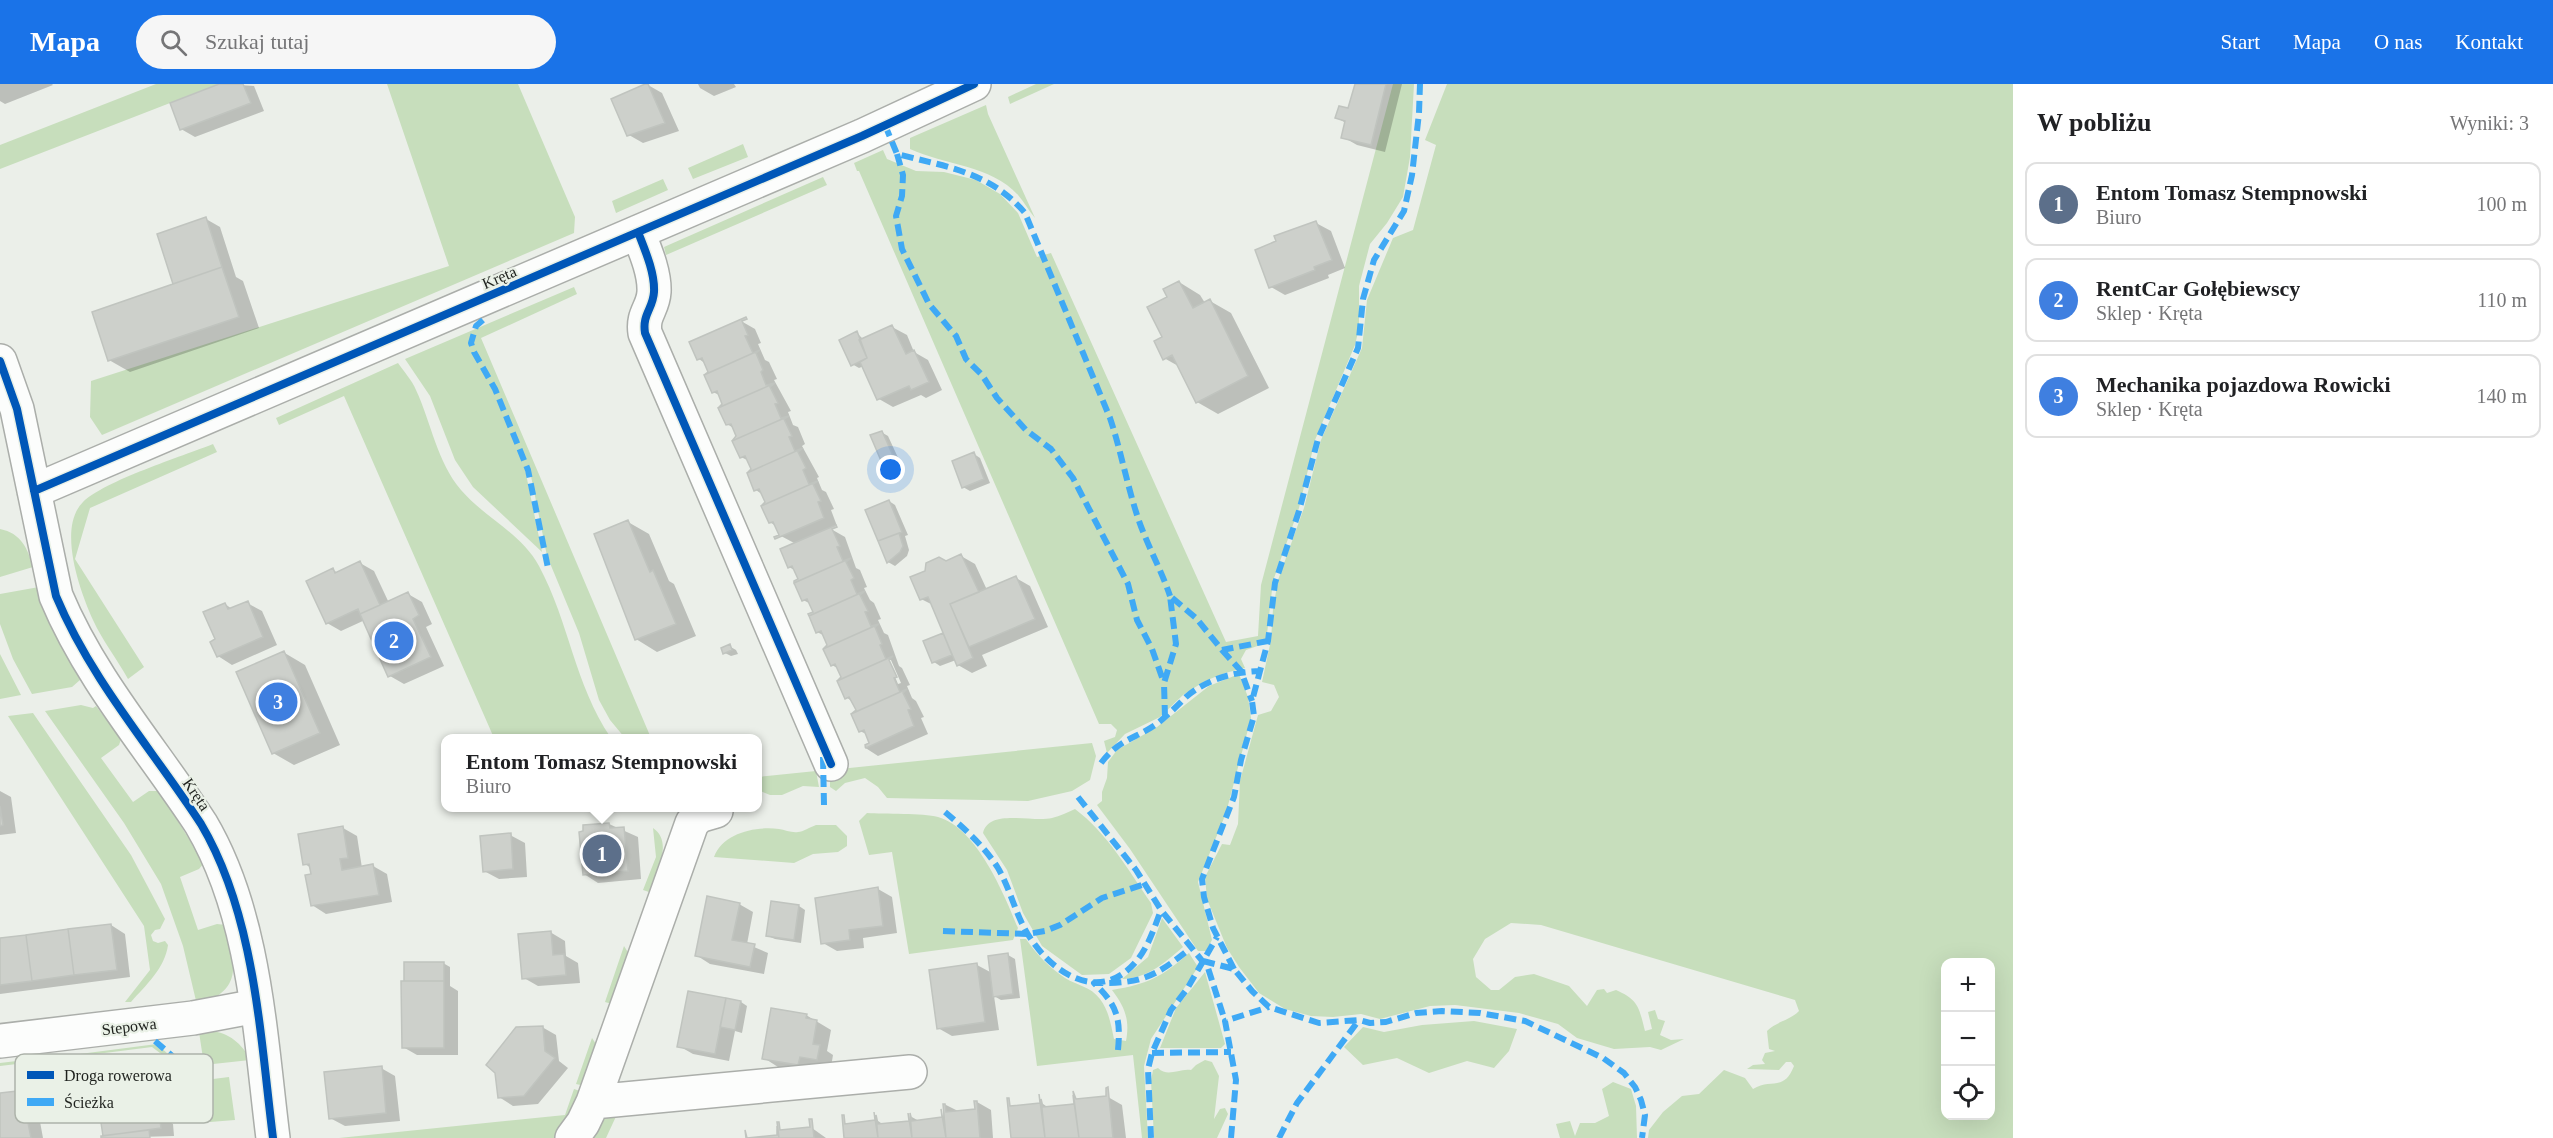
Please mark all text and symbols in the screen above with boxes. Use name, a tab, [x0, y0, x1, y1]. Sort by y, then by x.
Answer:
search box	[136, 15, 556, 69]
text: Mapa	[30, 26, 100, 57]
icon: search	[157, 26, 190, 59]
text: Szukaj tutaj	[205, 29, 309, 54]
text: Start	[2220, 30, 2260, 54]
text: Mapa	[2293, 30, 2341, 54]
text: O nas	[2374, 30, 2422, 54]
text: Kontakt	[2455, 30, 2523, 54]
text: W pobliżu	[2037, 108, 2151, 137]
text: Wyniki: 3	[2450, 112, 2529, 134]
text: Entom Tomasz Stempnowski	[2096, 180, 2367, 205]
text: 1	[2054, 193, 2064, 215]
text: 100 m	[2476, 193, 2527, 215]
text: Biuro	[2096, 206, 2142, 228]
street label: Kręta	[480, 263, 519, 293]
text: RentCar Gołębiewscy	[2096, 276, 2300, 301]
text: 2	[2054, 289, 2064, 311]
text: 110 m	[2477, 289, 2527, 311]
text: Sklep · Kręta	[2096, 302, 2203, 324]
text: Mechanika pojazdowa Rowicki	[2096, 372, 2391, 397]
text: 3	[2054, 385, 2064, 407]
text: 140 m	[2476, 385, 2527, 407]
text: Sklep · Kręta	[2096, 398, 2203, 420]
your location	[876, 455, 905, 484]
pin: 2	[374, 618, 414, 664]
pin: 3	[258, 680, 298, 724]
popup	[441, 734, 762, 812]
text: Entom Tomasz Stempnowski	[466, 749, 737, 774]
street label: Kręta	[179, 775, 214, 814]
text: Biuro	[466, 775, 511, 797]
pin: 1	[582, 832, 622, 876]
map controls	[1941, 958, 1995, 1120]
button: +	[1941, 958, 1995, 1012]
button: −	[1941, 1012, 1995, 1066]
street label: Stepowa	[101, 1015, 158, 1039]
legend	[15, 1054, 213, 1123]
button: locate	[1941, 1066, 1995, 1120]
text: Droga rowerowa	[64, 1067, 172, 1085]
text: Ścieżka	[64, 1093, 114, 1111]

